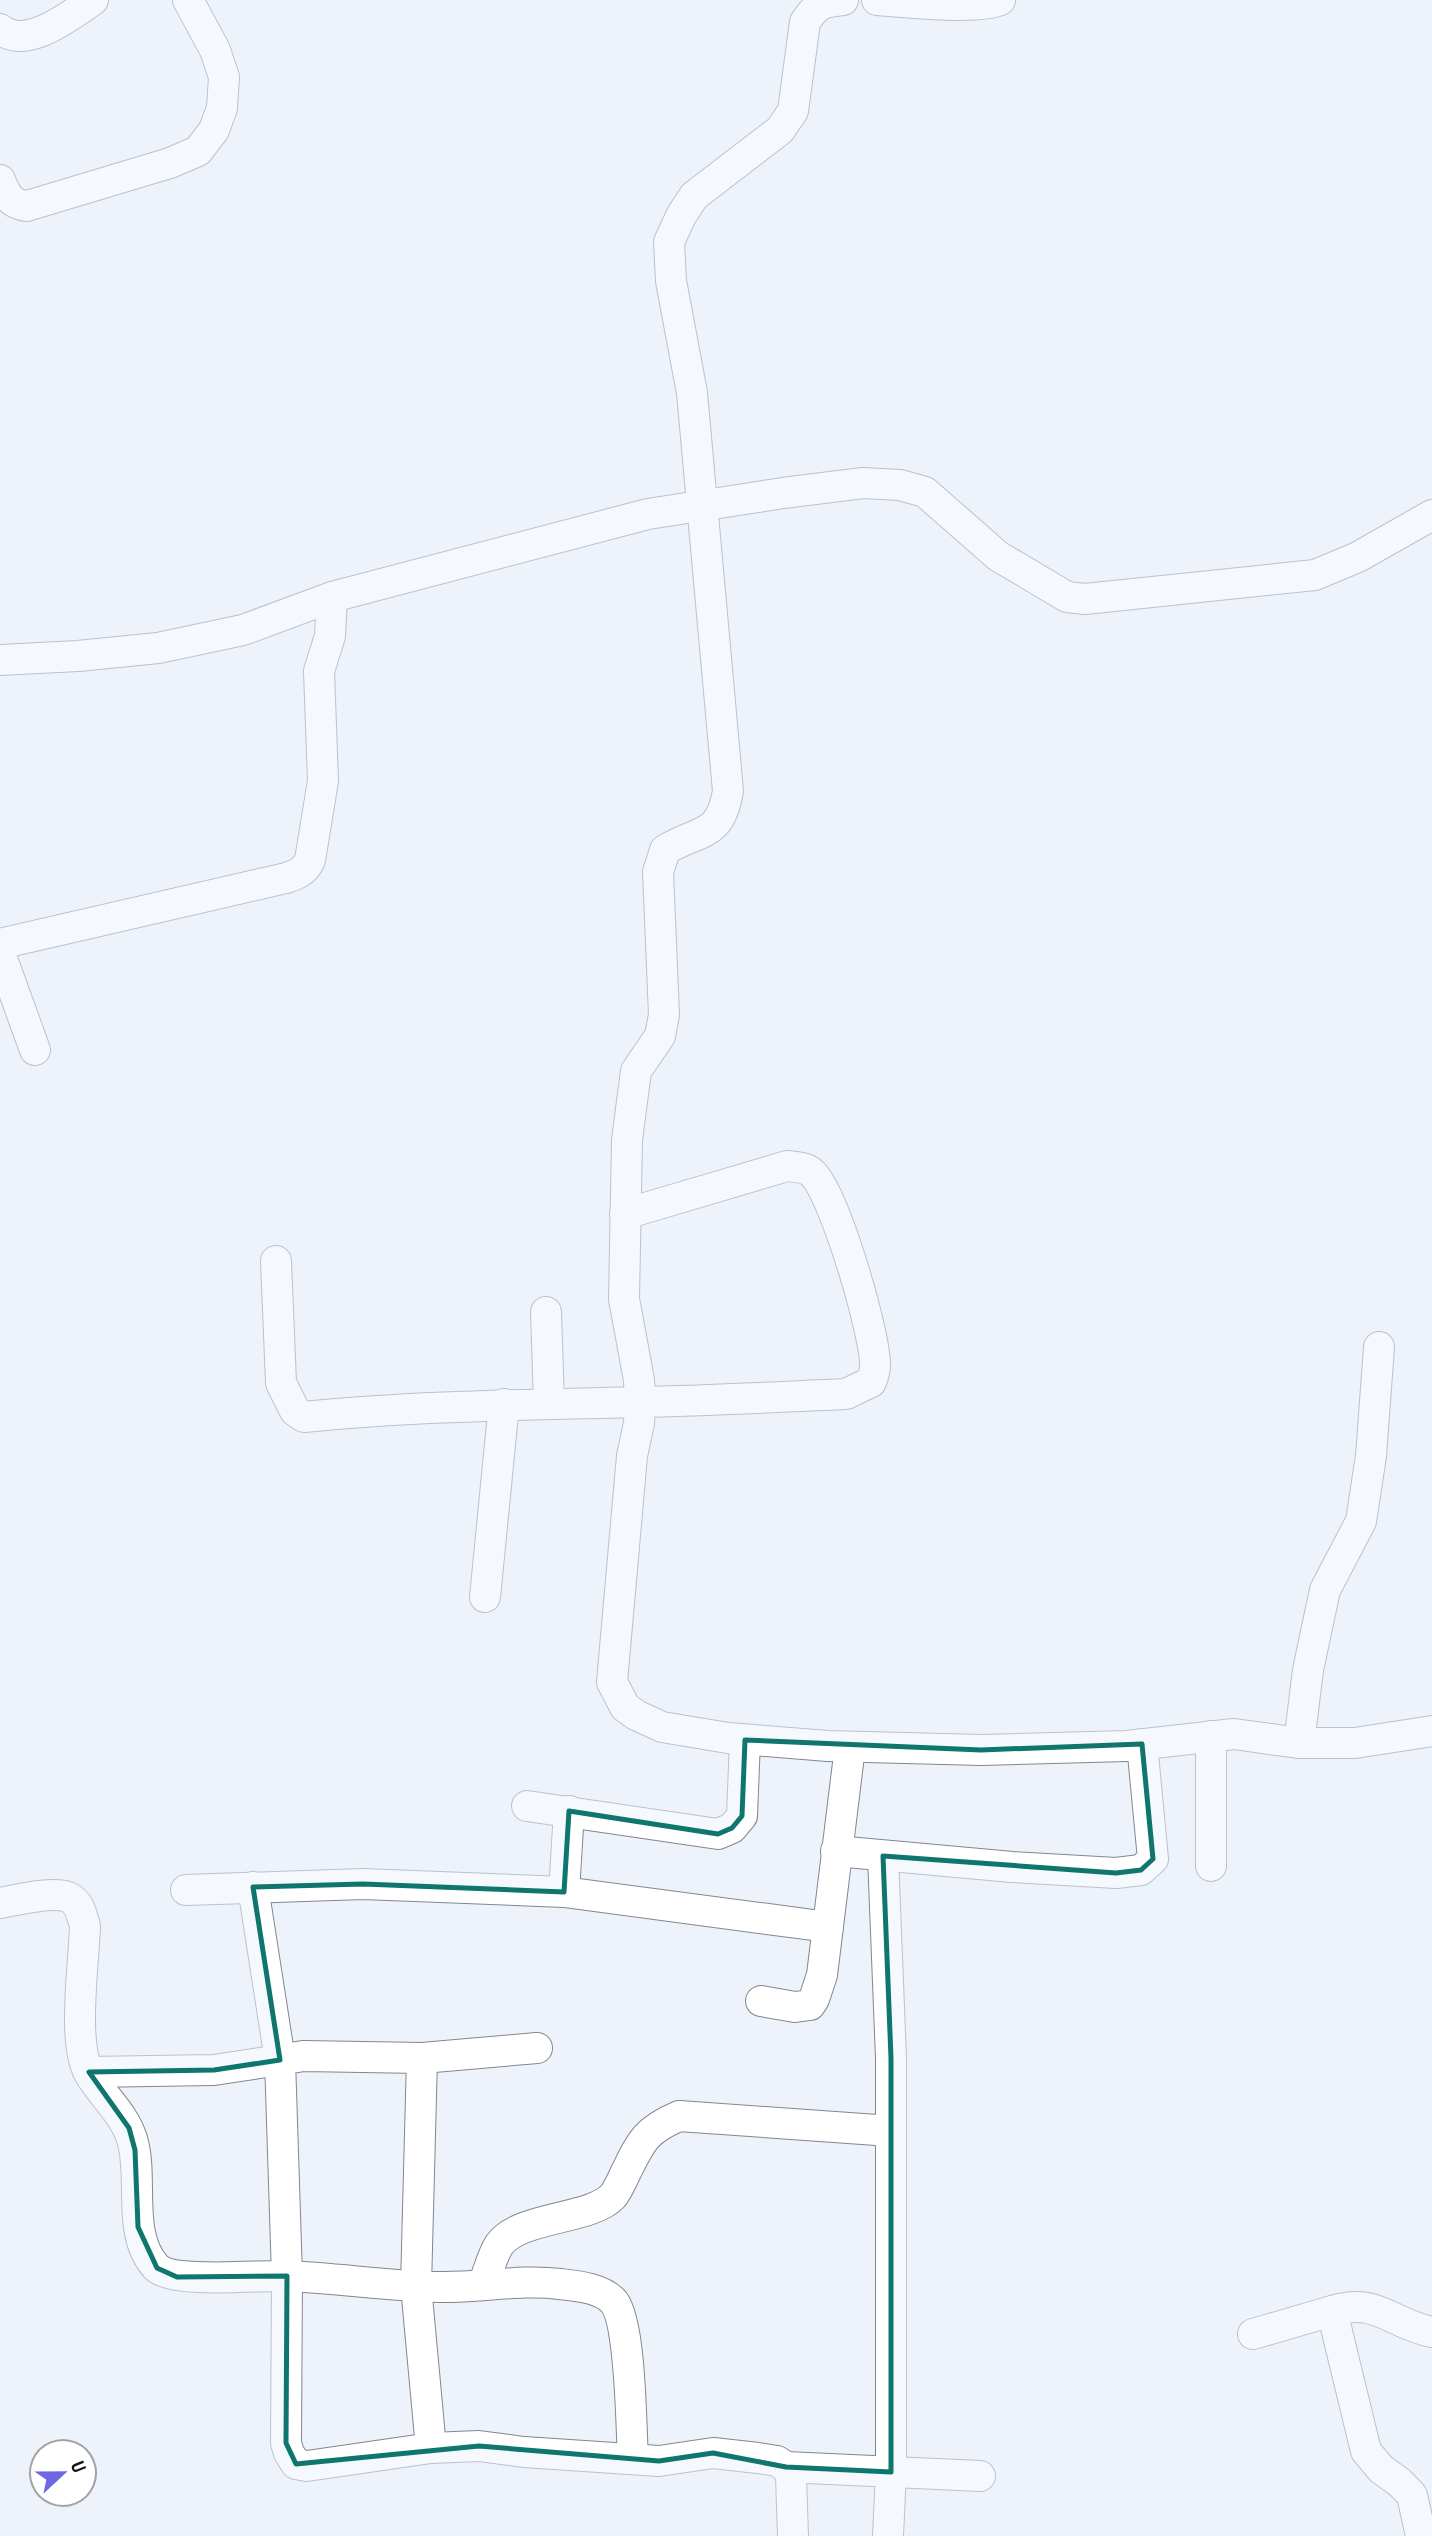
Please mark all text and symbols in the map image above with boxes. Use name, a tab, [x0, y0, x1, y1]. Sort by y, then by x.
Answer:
north arrow	[28, 2438, 98, 2508]
text: U	[66, 2458, 92, 2476]

